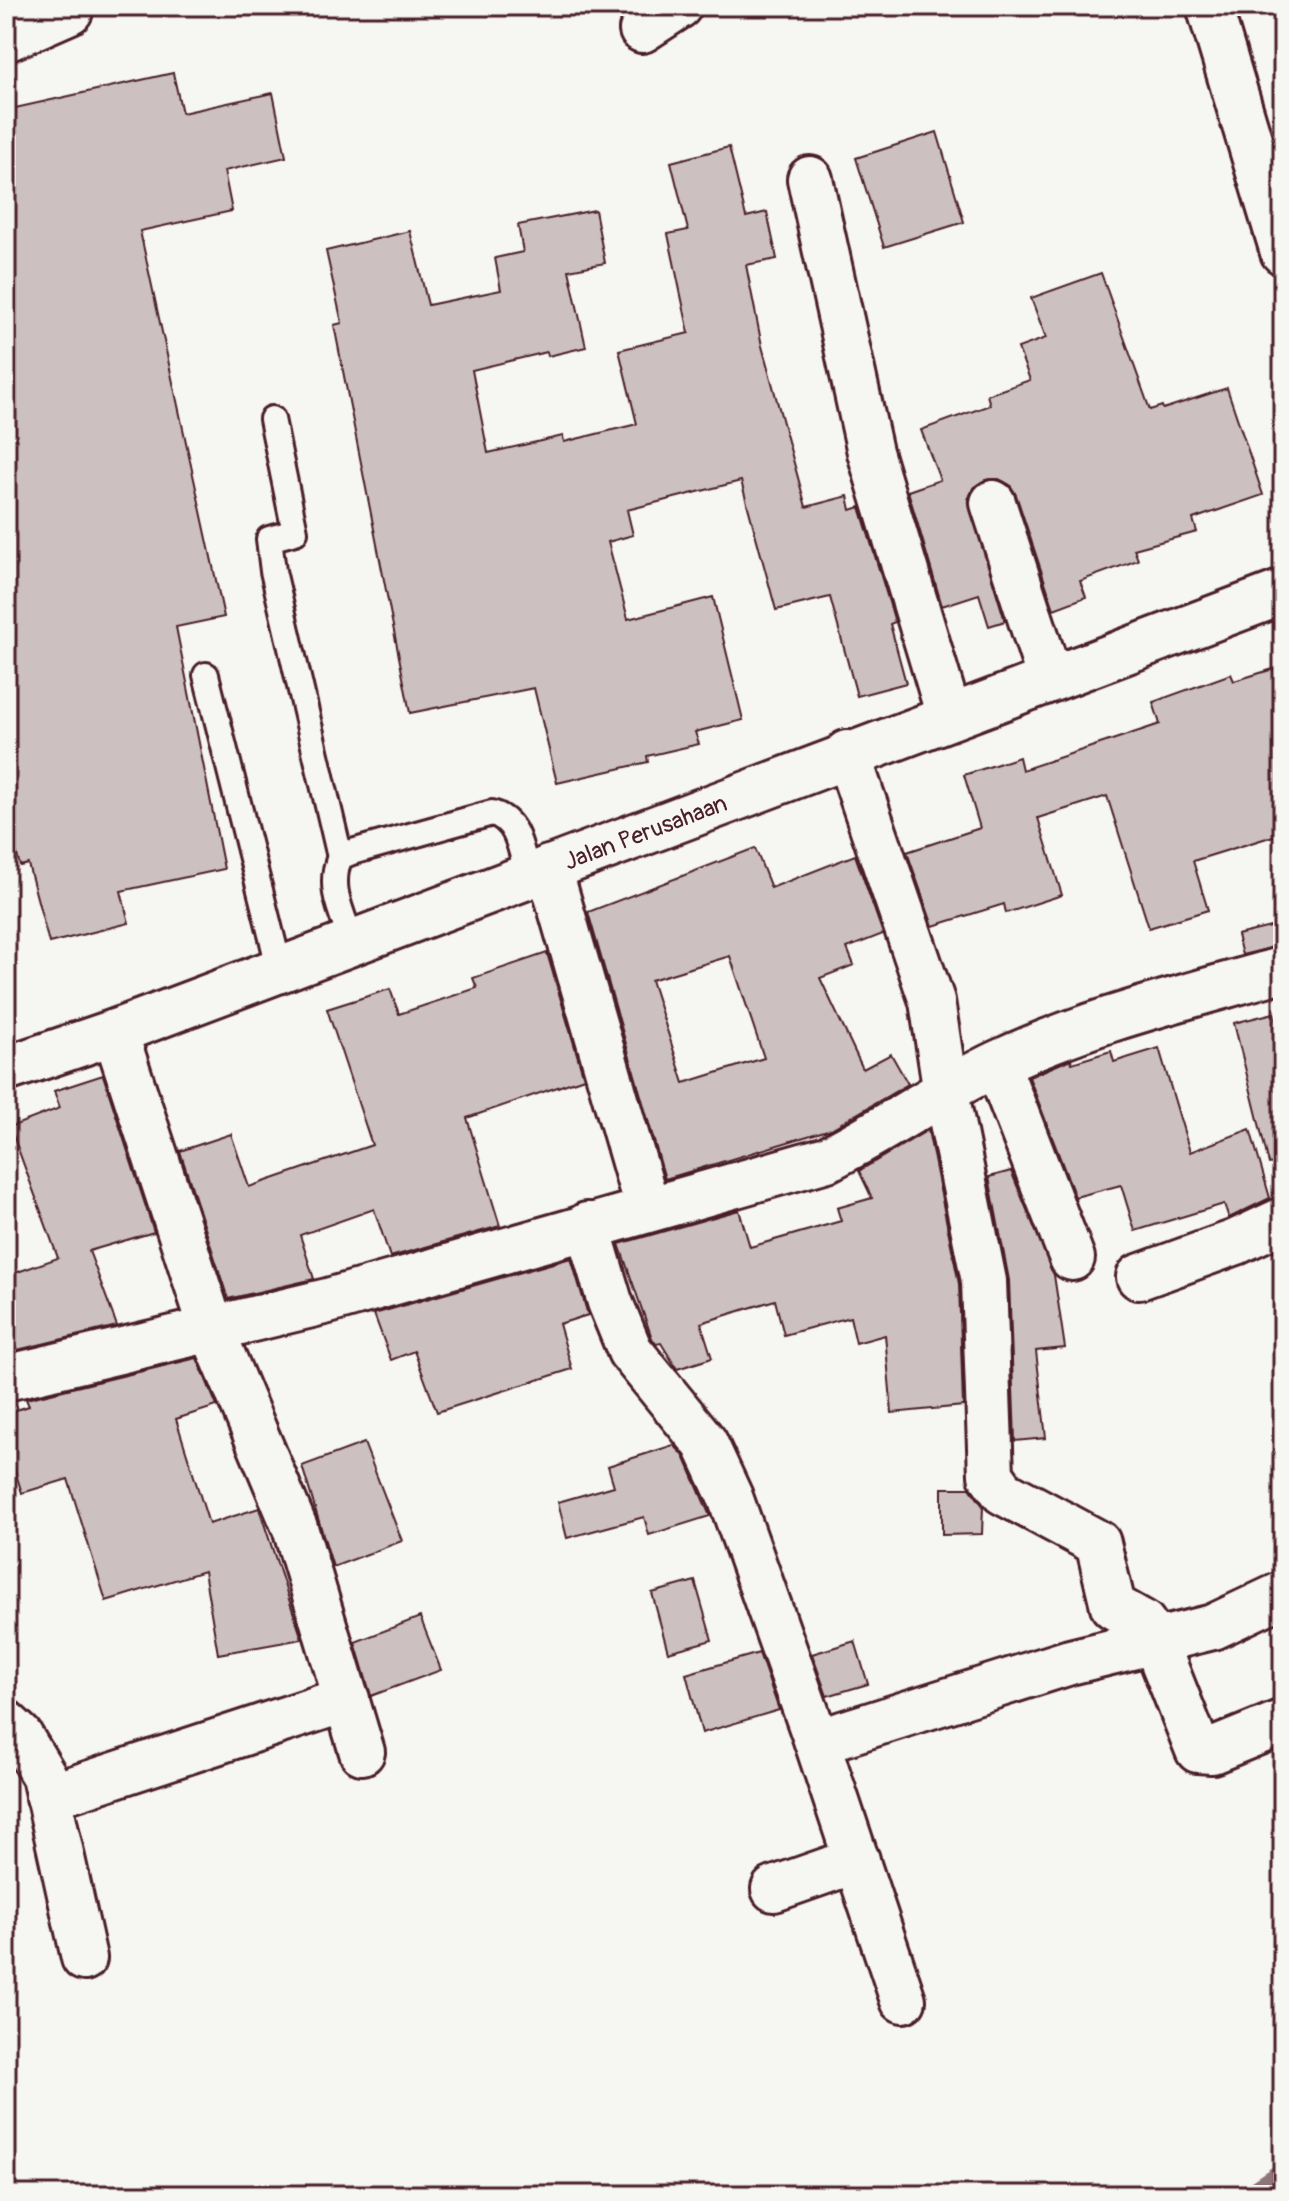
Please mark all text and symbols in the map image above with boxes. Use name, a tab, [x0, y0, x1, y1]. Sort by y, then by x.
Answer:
street label: Jalan Perusahaan	[560, 788, 731, 876]

